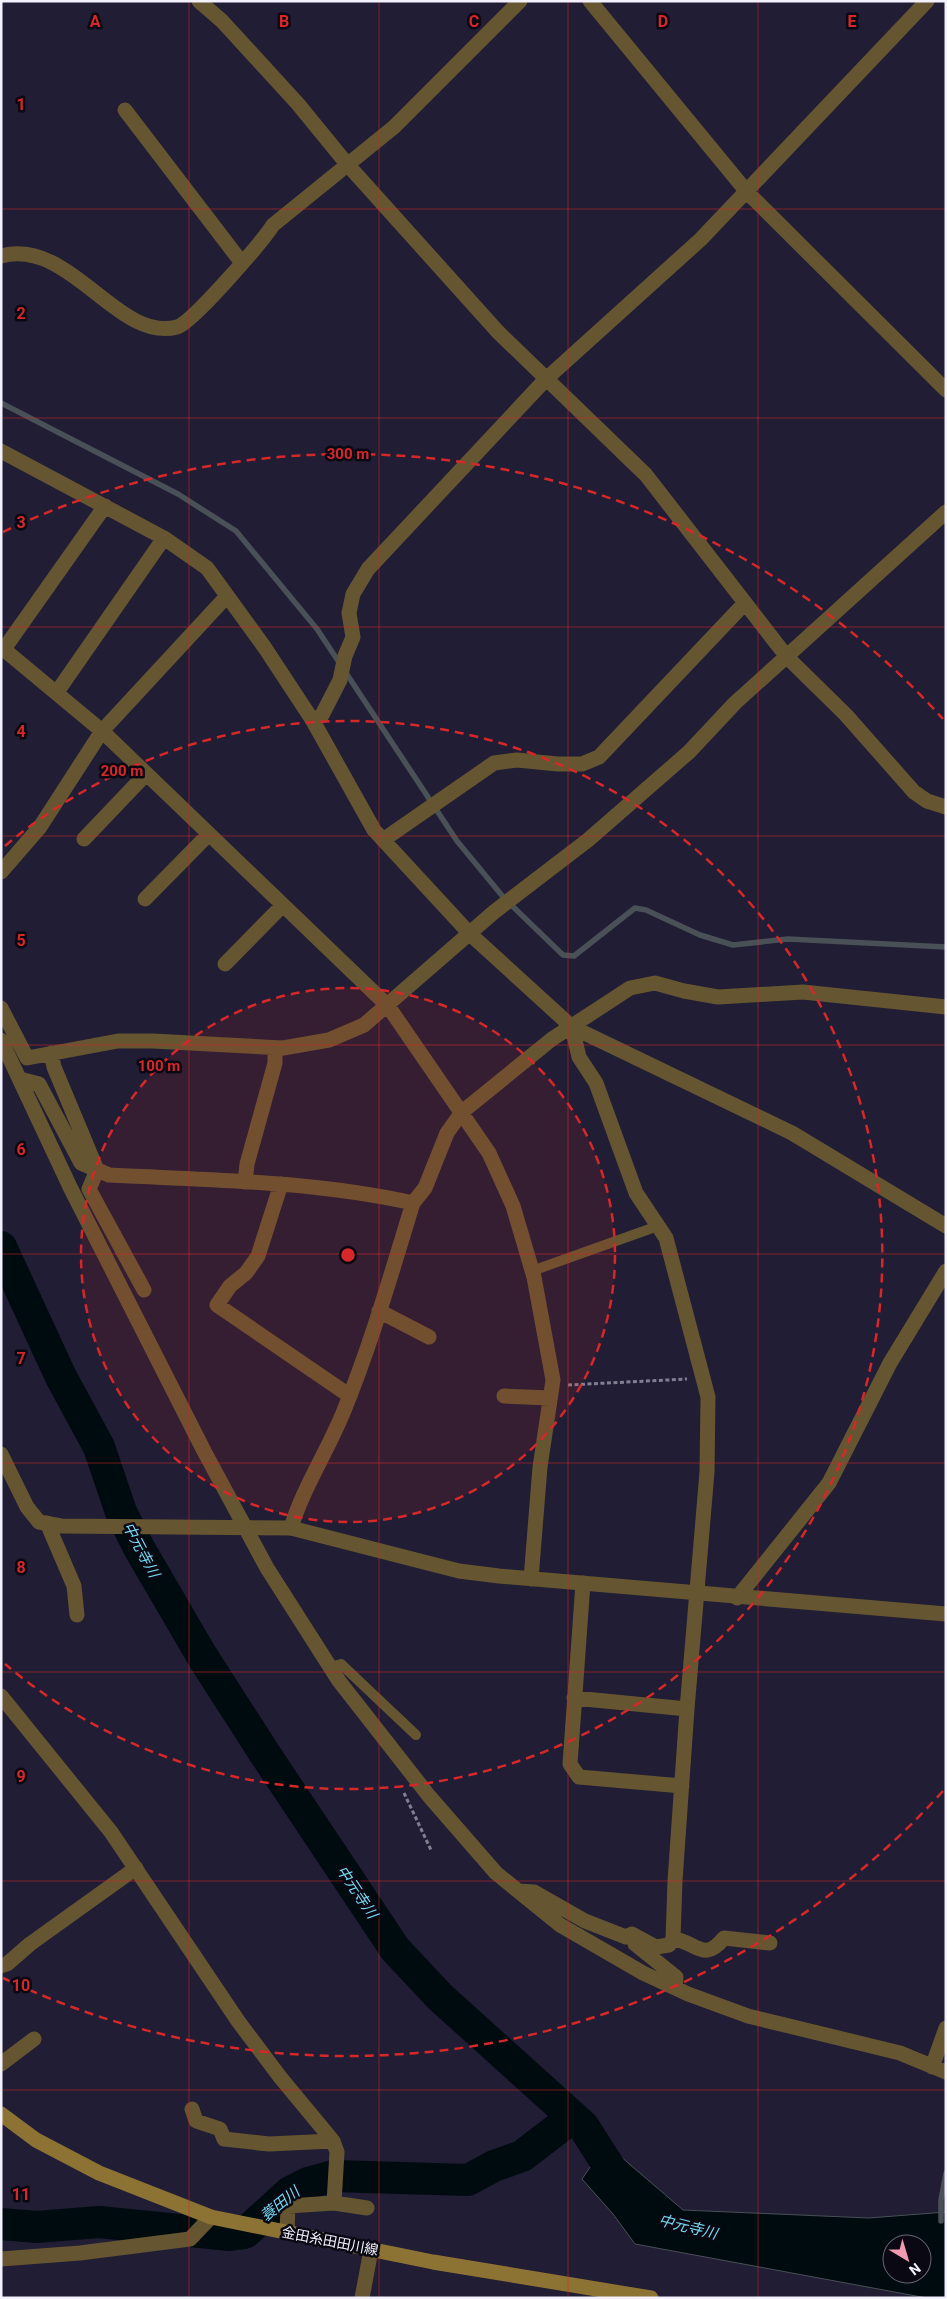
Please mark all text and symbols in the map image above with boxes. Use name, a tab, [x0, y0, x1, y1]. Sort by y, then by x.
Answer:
text: A	[90, 12, 101, 31]
text: B	[279, 12, 289, 31]
text: C	[469, 12, 479, 31]
text: D	[658, 12, 668, 31]
text: E	[848, 12, 857, 31]
text: 1	[16, 95, 26, 114]
text: 2	[16, 304, 26, 323]
text: 300 m	[327, 445, 369, 463]
text: 3	[16, 513, 26, 532]
text: 4	[16, 722, 26, 741]
text: 200 m	[101, 762, 143, 780]
text: 5	[16, 931, 26, 950]
text: 100 m	[138, 1057, 180, 1075]
text: 6	[16, 1140, 26, 1159]
centre of rings	[339, 1246, 357, 1264]
text: 7	[16, 1349, 26, 1368]
water label: 中元寺川	[119, 1519, 164, 1582]
text: 8	[16, 1558, 26, 1577]
text: 9	[16, 1767, 26, 1786]
water label: 中元寺川	[333, 1862, 382, 1924]
text: 10	[12, 1976, 30, 1995]
water label: 蓑田川	[257, 2182, 305, 2225]
text: 11	[12, 2185, 30, 2204]
water label: 中元寺川	[657, 2211, 721, 2243]
street label: 金田糸田田川線	[280, 2224, 380, 2258]
north arrow	[882, 2234, 932, 2284]
text: N	[906, 2260, 924, 2279]

